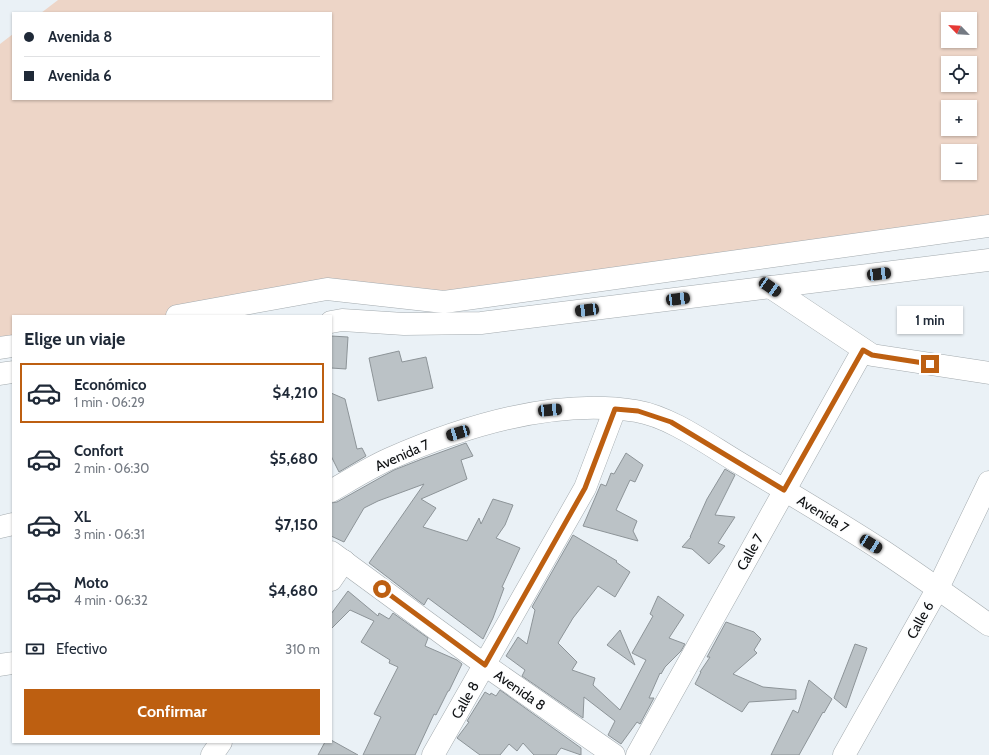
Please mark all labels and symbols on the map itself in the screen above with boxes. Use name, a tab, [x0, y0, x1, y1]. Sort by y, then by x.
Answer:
north arrow	[941, 12, 977, 48]
car	[866, 267, 892, 281]
car	[757, 275, 783, 299]
car	[665, 292, 691, 306]
car	[574, 303, 600, 317]
callout: 1 min	[897, 306, 963, 334]
route end	[921, 355, 939, 373]
car	[538, 403, 562, 417]
car	[445, 424, 471, 442]
street label: Avenida 7	[372, 435, 432, 475]
street label: Avenida 7	[794, 491, 852, 537]
street label: Calle 7	[733, 530, 767, 574]
car	[858, 533, 884, 555]
route start	[373, 580, 391, 598]
street label: Calle 6	[902, 598, 938, 642]
street label: Avenida 8	[491, 666, 549, 714]
street label: Calle 8	[447, 678, 483, 722]

